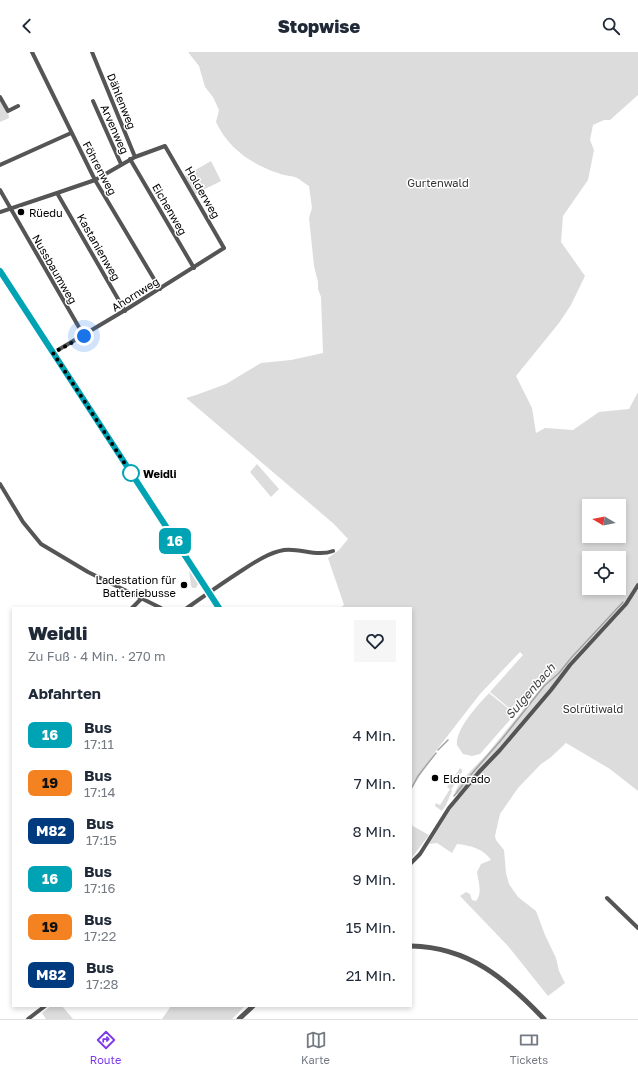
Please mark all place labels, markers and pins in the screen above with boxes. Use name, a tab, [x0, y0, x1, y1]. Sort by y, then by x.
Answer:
place label: Rüedu	[29, 206, 63, 219]
marker: Rüedu	[16, 207, 26, 217]
marker: Weidli	[122, 464, 140, 482]
place label: Weidli	[143, 467, 176, 480]
place label: Ladestation für Batteriebusse	[96, 573, 177, 599]
marker: Ladestation für Batteriebusse	[179, 580, 189, 590]
place label: Eldorado	[443, 772, 491, 785]
marker: Eldorado	[430, 773, 440, 783]

